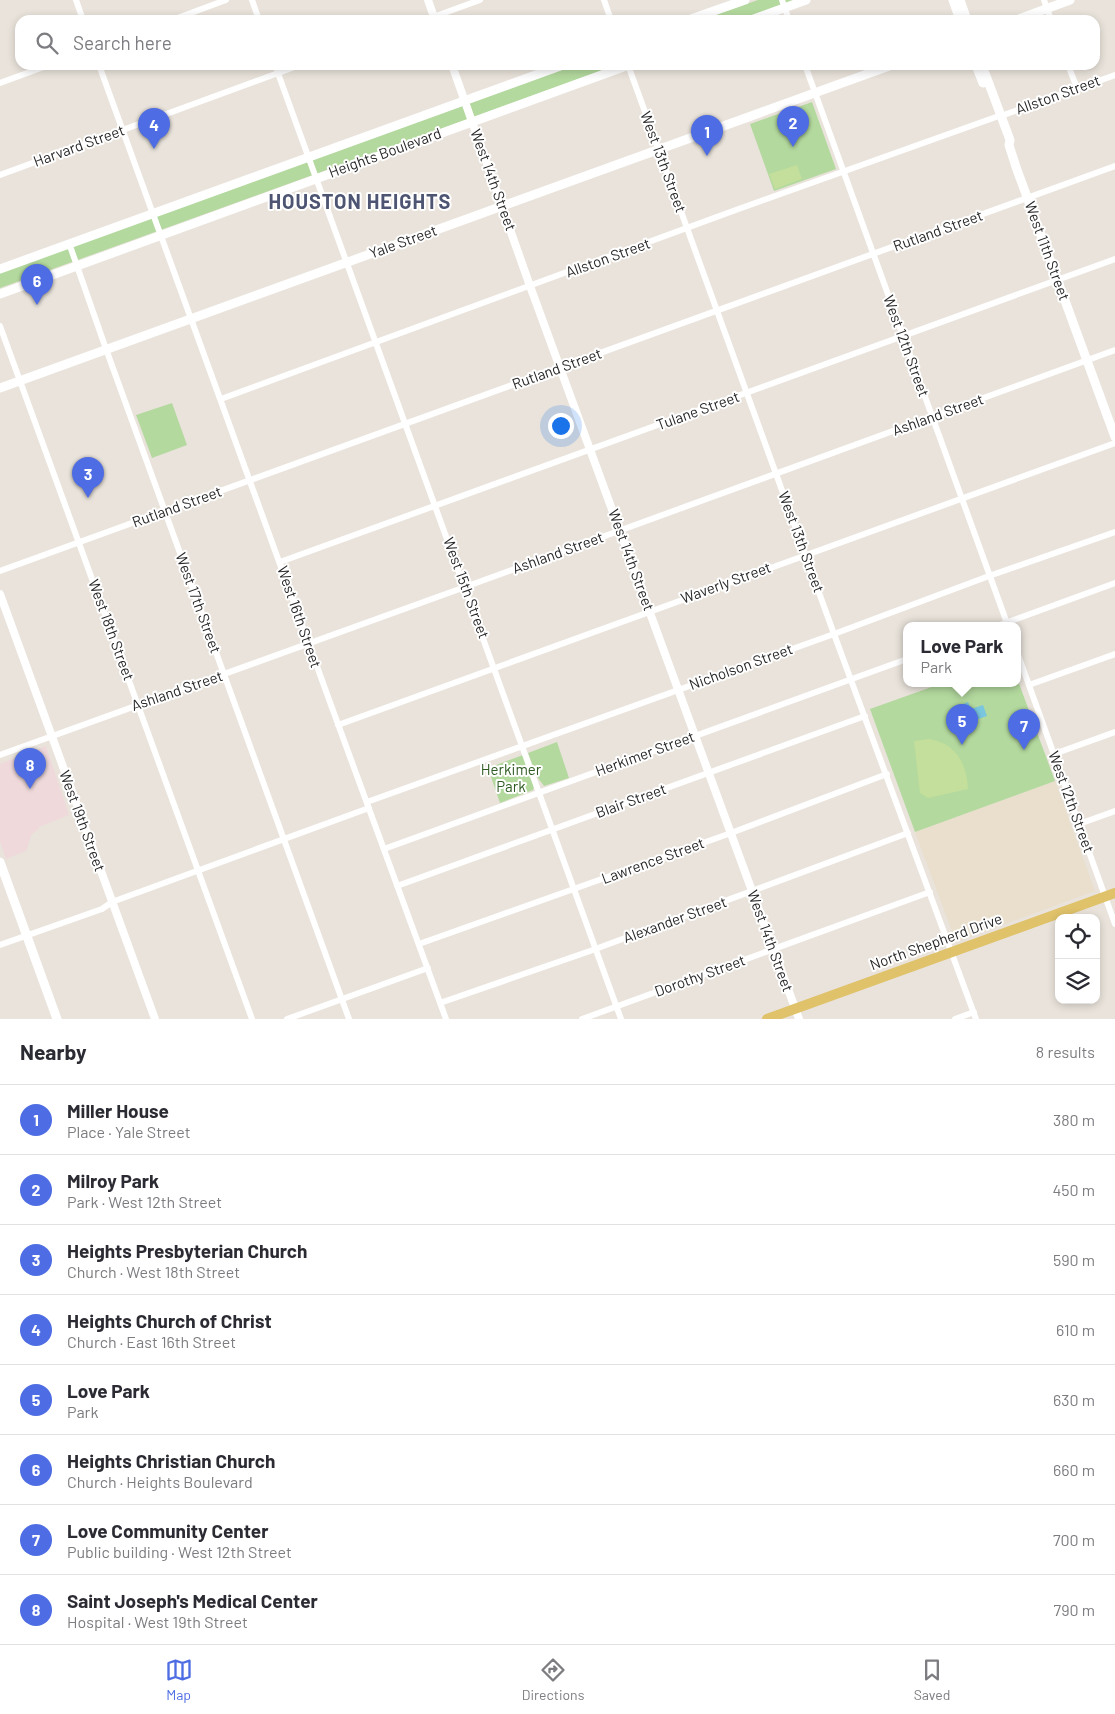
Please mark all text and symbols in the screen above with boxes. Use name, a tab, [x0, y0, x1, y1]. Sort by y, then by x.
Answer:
search box	[15, 15, 1100, 70]
icon: search	[33, 29, 61, 57]
text: Search here	[73, 31, 172, 54]
street label: Allston Street	[1013, 70, 1102, 118]
pin: 2	[777, 106, 809, 147]
pin: 4	[138, 108, 170, 149]
street label: West 13th Street	[637, 109, 691, 215]
pin: 1	[691, 115, 723, 156]
street label: Harvard Street	[31, 120, 127, 170]
street label: Heights Boulevard	[326, 123, 443, 181]
street label: West 14th Street	[467, 126, 521, 233]
district label: HOUSTON HEIGHTS	[269, 189, 451, 213]
street label: West 11th Street	[1022, 199, 1074, 303]
street label: Rutland Street	[890, 206, 985, 255]
street label: Yale Street	[366, 220, 439, 262]
street label: Allston Street	[563, 233, 652, 281]
pin: 6	[21, 264, 53, 305]
street label: West 12th Street	[880, 292, 934, 399]
street label: Rutland Street	[509, 344, 604, 393]
street label: Tulane Street	[654, 387, 742, 433]
street label: Ashland Street	[890, 389, 986, 439]
your location	[548, 413, 574, 439]
pin: 3	[72, 457, 104, 498]
street label: Rutland Street	[129, 482, 224, 531]
street label: West 13th Street	[775, 489, 829, 595]
street label: West 14th Street	[605, 506, 659, 613]
street label: Ashland Street	[510, 527, 606, 577]
street label: West 15th Street	[440, 535, 494, 641]
street label: West 17th Street	[172, 550, 225, 655]
street label: Waverly Street	[678, 557, 773, 607]
street label: West 16th Street	[274, 563, 326, 670]
street label: West 18th Street	[85, 577, 139, 683]
popup	[903, 622, 1021, 687]
text: Love Park	[921, 634, 1004, 657]
street label: Nicholson Street	[686, 639, 795, 693]
text: Park	[921, 657, 952, 676]
street label: Ashland Street	[129, 666, 225, 714]
pin: 5	[946, 704, 978, 745]
pin: 7	[1008, 709, 1040, 750]
street label: Herkimer Street	[593, 727, 697, 779]
pin: 8	[14, 748, 46, 789]
street label: West 12th Street	[1045, 748, 1099, 855]
park label: Herkimer Park	[481, 760, 542, 795]
street label: West 19th Street	[56, 768, 110, 874]
street label: Blair Street	[593, 779, 668, 821]
street label: Lawrence Street	[599, 833, 706, 887]
street label: West 14th Street	[744, 887, 798, 994]
street label: Alexander Street	[620, 892, 729, 946]
street label: North Shepherd Drive	[867, 909, 1004, 973]
map controls	[1055, 914, 1100, 1004]
button: locate	[1055, 914, 1100, 959]
street label: Dorothy Street	[652, 950, 747, 1000]
button: layers	[1055, 959, 1100, 1004]
text: Nearby	[20, 1039, 86, 1064]
text: 8 results	[1036, 1042, 1095, 1061]
text: Miller House	[67, 1099, 169, 1122]
text: 1	[33, 1110, 39, 1129]
text: 380 m	[1053, 1110, 1095, 1129]
text: Place · Yale Street	[67, 1122, 191, 1141]
text: Milroy Park	[67, 1169, 159, 1192]
text: 2	[32, 1180, 40, 1199]
text: 450 m	[1052, 1180, 1095, 1199]
text: Park · West 12th Street	[67, 1192, 222, 1211]
text: Heights Presbyterian Church	[67, 1239, 307, 1262]
text: 3	[32, 1250, 40, 1269]
text: 590 m	[1053, 1250, 1095, 1269]
text: Church · West 18th Street	[67, 1262, 240, 1281]
text: Heights Church of Christ	[67, 1309, 272, 1332]
text: 4	[31, 1320, 41, 1339]
text: 610 m	[1056, 1320, 1095, 1339]
text: Church · East 16th Street	[67, 1332, 236, 1351]
text: Love Park	[67, 1379, 150, 1402]
text: 5	[32, 1390, 40, 1409]
text: 630 m	[1053, 1390, 1095, 1409]
text: Park	[67, 1402, 98, 1421]
text: Heights Christian Church	[67, 1449, 275, 1472]
text: 6	[32, 1460, 40, 1479]
text: 660 m	[1053, 1460, 1095, 1479]
text: Church · Heights Boulevard	[67, 1472, 253, 1491]
text: Love Community Center	[67, 1519, 268, 1542]
text: 7	[32, 1530, 40, 1549]
text: 700 m	[1053, 1530, 1095, 1549]
text: Public building · West 12th Street	[67, 1542, 292, 1561]
text: Saint Joseph's Medical Center	[67, 1589, 318, 1612]
text: 8	[32, 1600, 40, 1619]
text: 790 m	[1054, 1600, 1095, 1619]
text: Hospital · West 19th Street	[67, 1612, 248, 1631]
tab: Map	[165, 1656, 193, 1703]
tab: Directions	[522, 1656, 584, 1703]
tab: Saved	[914, 1656, 950, 1703]

